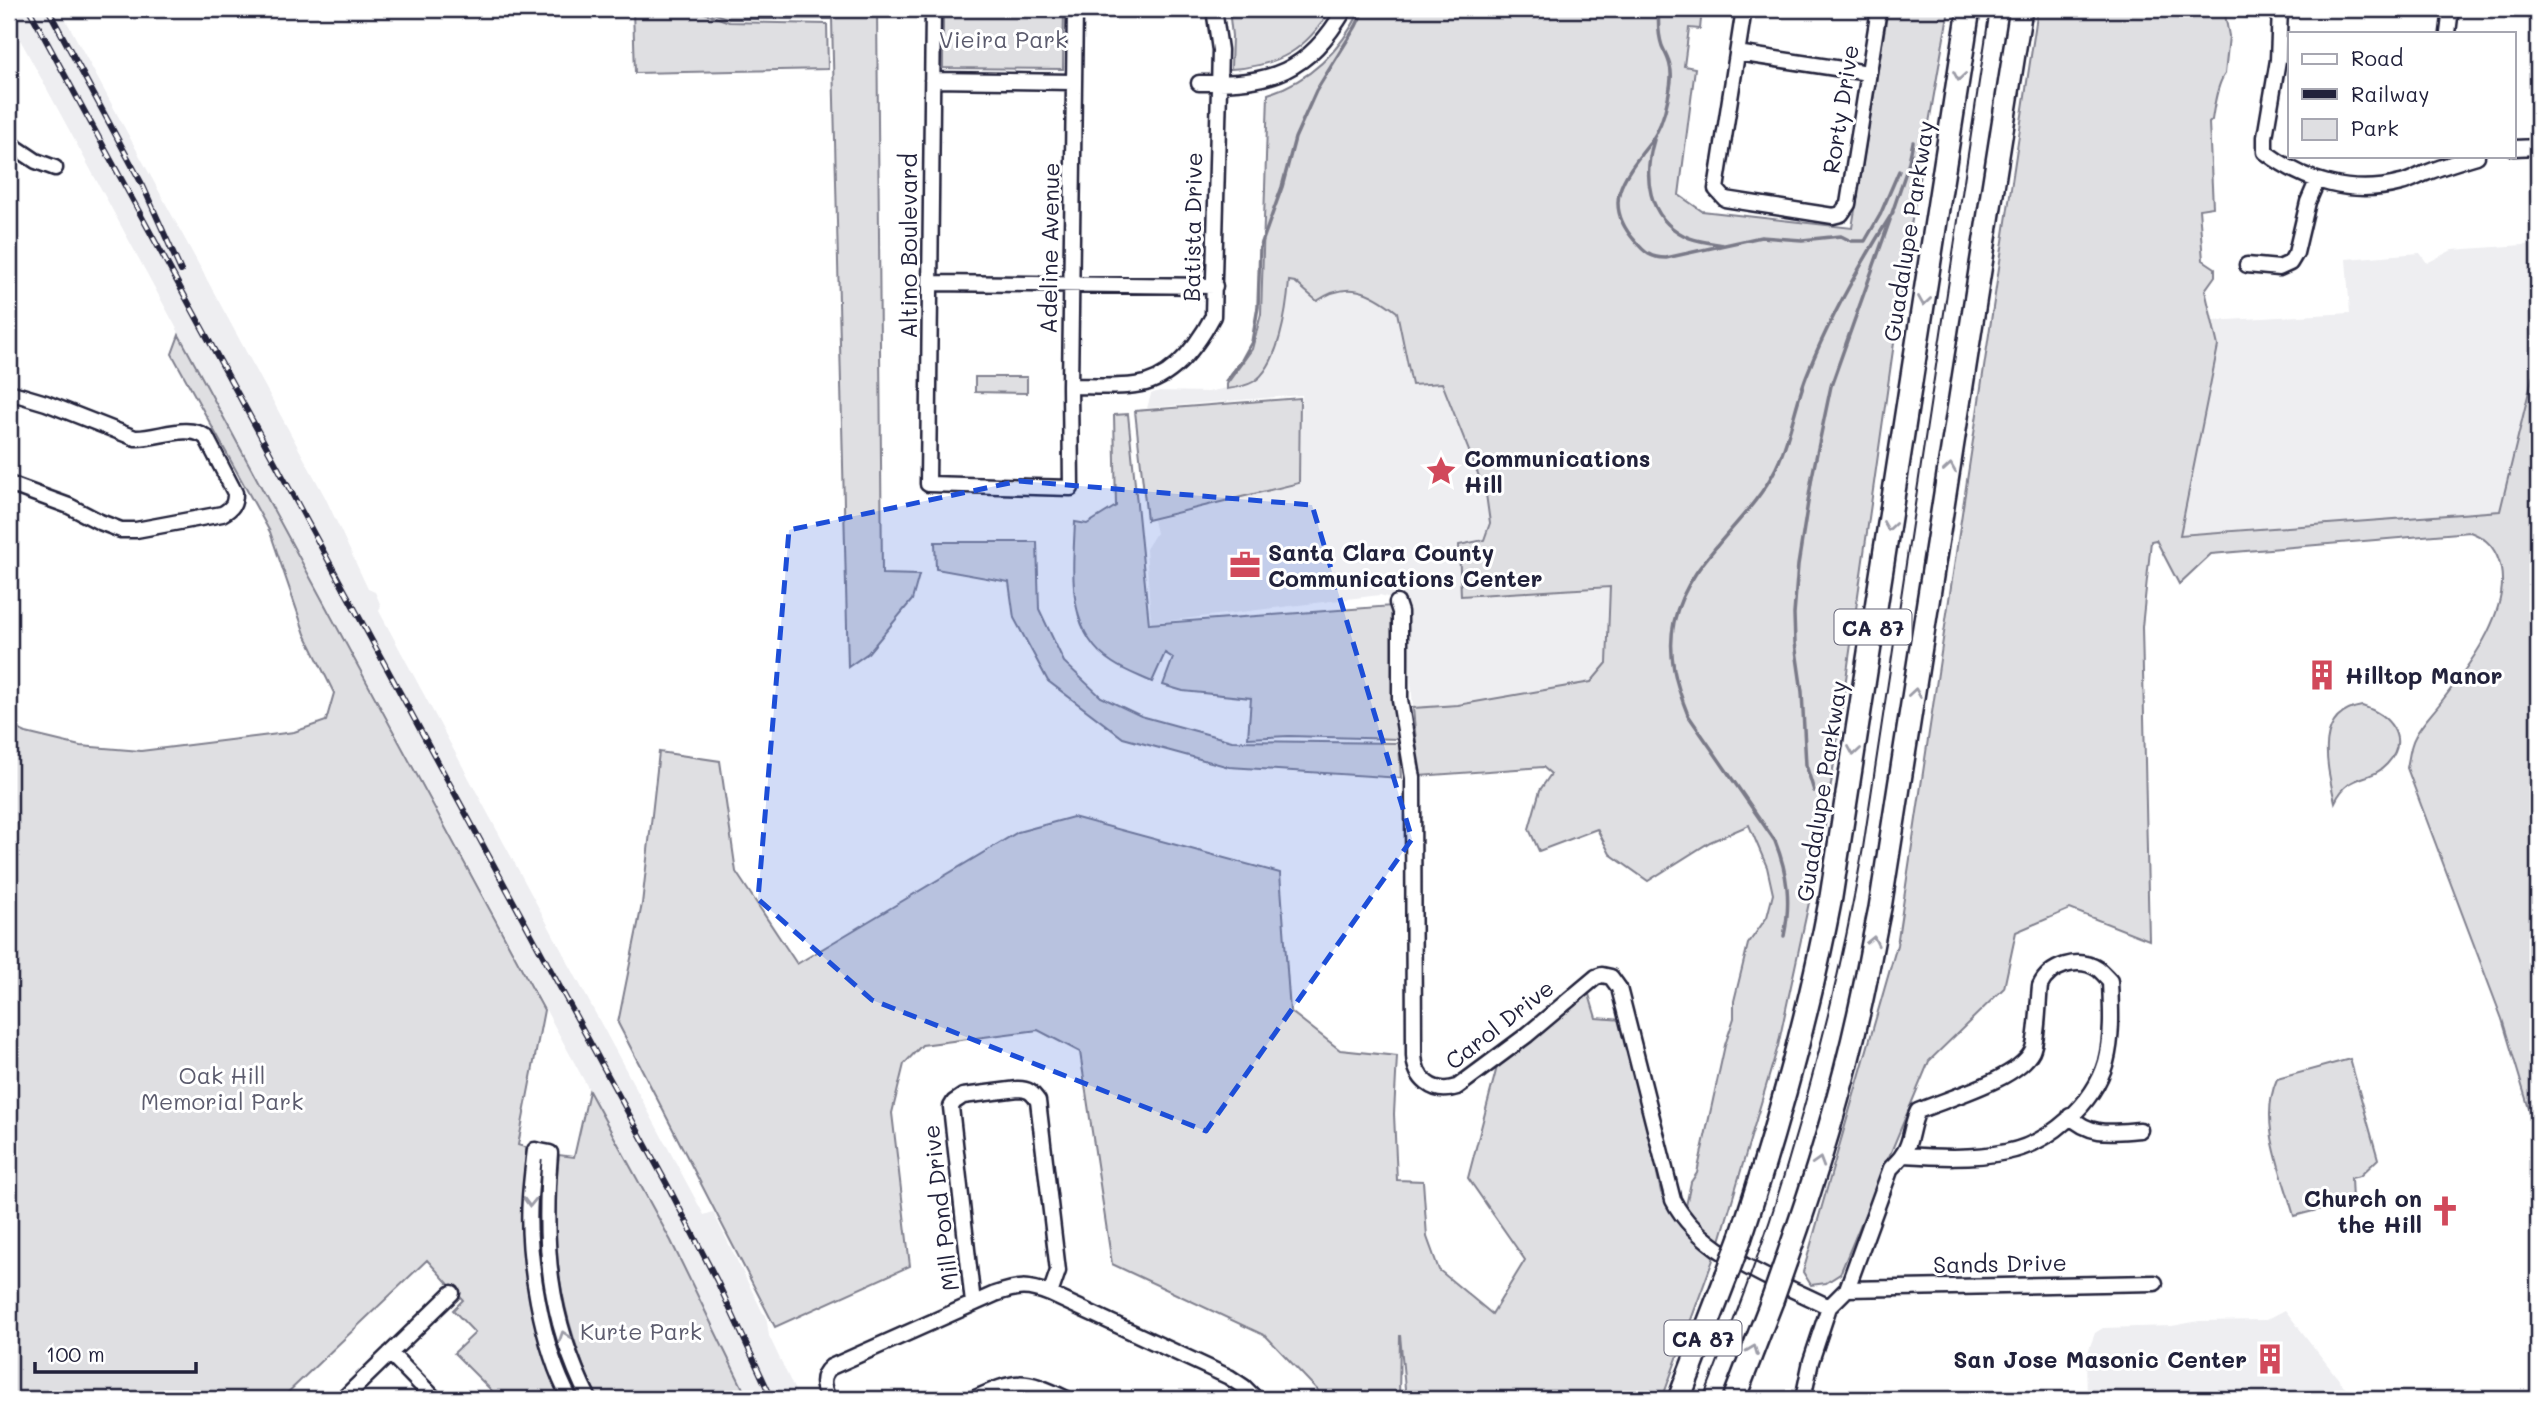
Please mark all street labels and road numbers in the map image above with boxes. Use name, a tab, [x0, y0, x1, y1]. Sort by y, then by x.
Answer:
street label: Rorty Drive	[1815, 42, 1865, 176]
street label: Guadalupe Parkway	[1876, 118, 1940, 344]
street label: Batista Drive	[1176, 152, 1208, 302]
street label: Altino Boulevard	[893, 153, 923, 339]
street label: Adeline Avenue	[1033, 162, 1065, 334]
road number: CA 87	[1834, 610, 1912, 644]
street label: Guadalupe Parkway	[1789, 678, 1853, 904]
street label: Carol Drive	[1439, 972, 1559, 1076]
street label: Mill Pond Drive	[915, 1123, 965, 1293]
street label: Sands Drive	[1933, 1247, 2067, 1279]
road number: CA 87	[1664, 1320, 1742, 1356]

